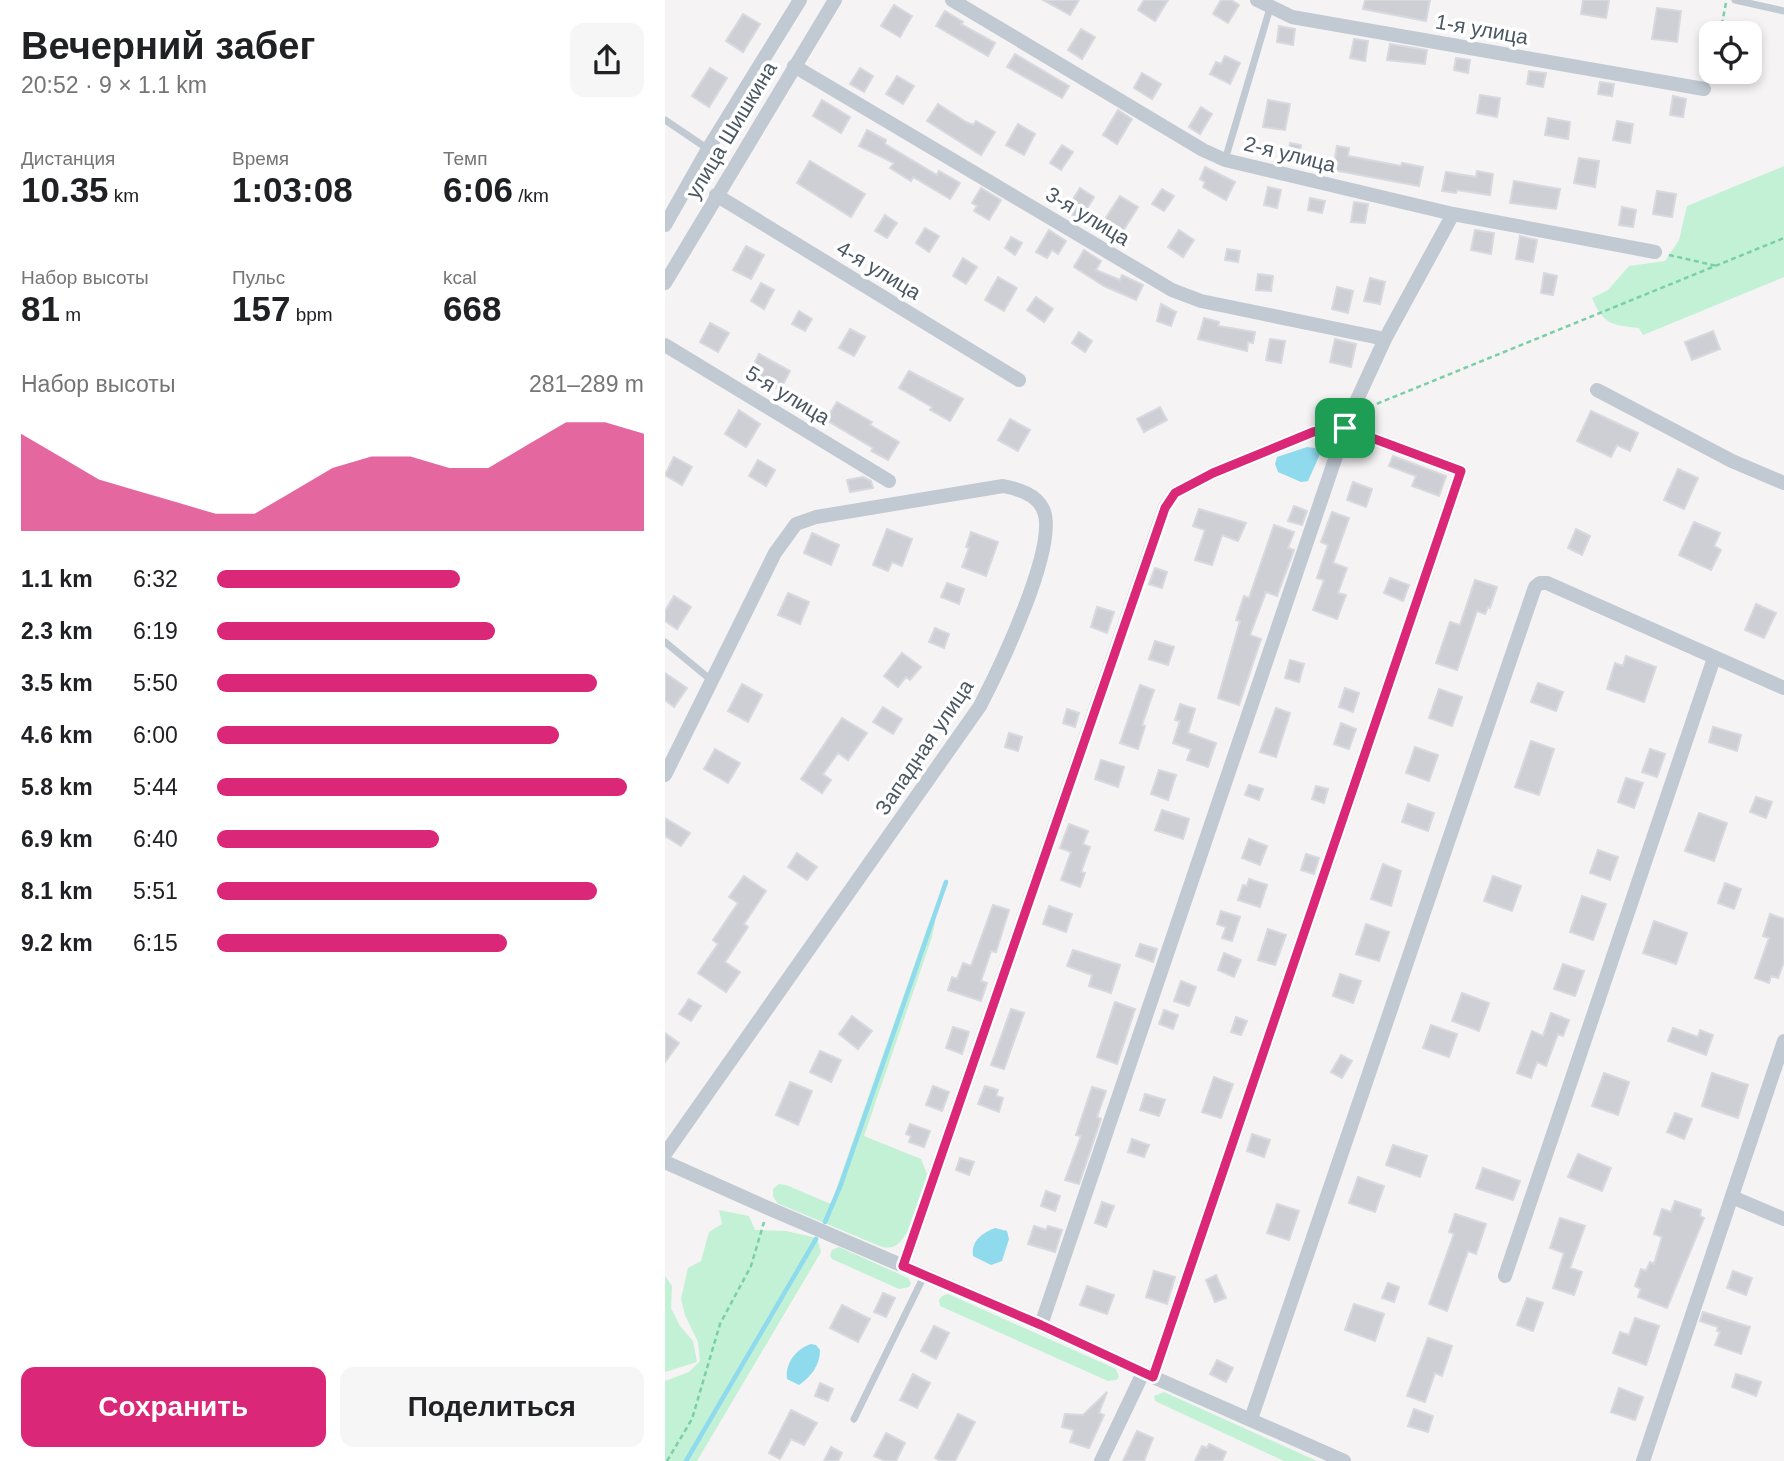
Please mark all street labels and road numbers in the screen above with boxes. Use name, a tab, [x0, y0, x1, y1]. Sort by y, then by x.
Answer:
street label: 1-я улица	[1434, 10, 1530, 49]
street label: улица Шишкина	[681, 57, 781, 203]
street label: 2-я улица	[1242, 132, 1339, 177]
street label: 3-я улица	[1042, 182, 1134, 250]
street label: 4-я улица	[833, 236, 925, 304]
street label: 5-я улица	[742, 361, 834, 429]
street label: Западная улица	[870, 675, 978, 819]

